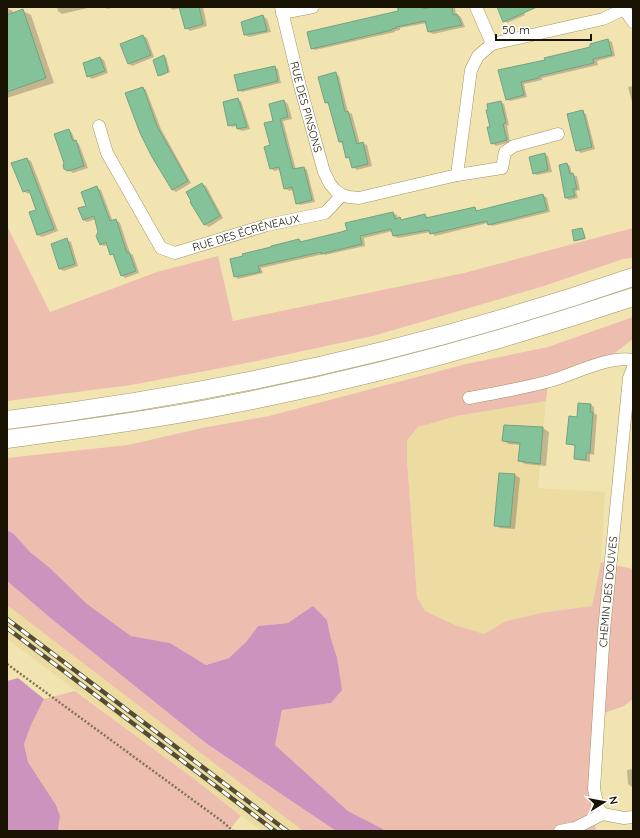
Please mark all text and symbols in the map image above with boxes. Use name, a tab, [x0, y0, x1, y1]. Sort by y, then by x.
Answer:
scale bar	[496, 16, 591, 42]
text: 50 m	[502, 22, 530, 37]
street label: RUE DES PINSONS	[287, 60, 325, 154]
street label: RUE DES ÉCRÉNEAUX	[191, 211, 301, 254]
street label: CHEMIN DES DOUVES	[596, 536, 620, 648]
north arrow	[584, 782, 624, 822]
text: N	[606, 795, 621, 805]

